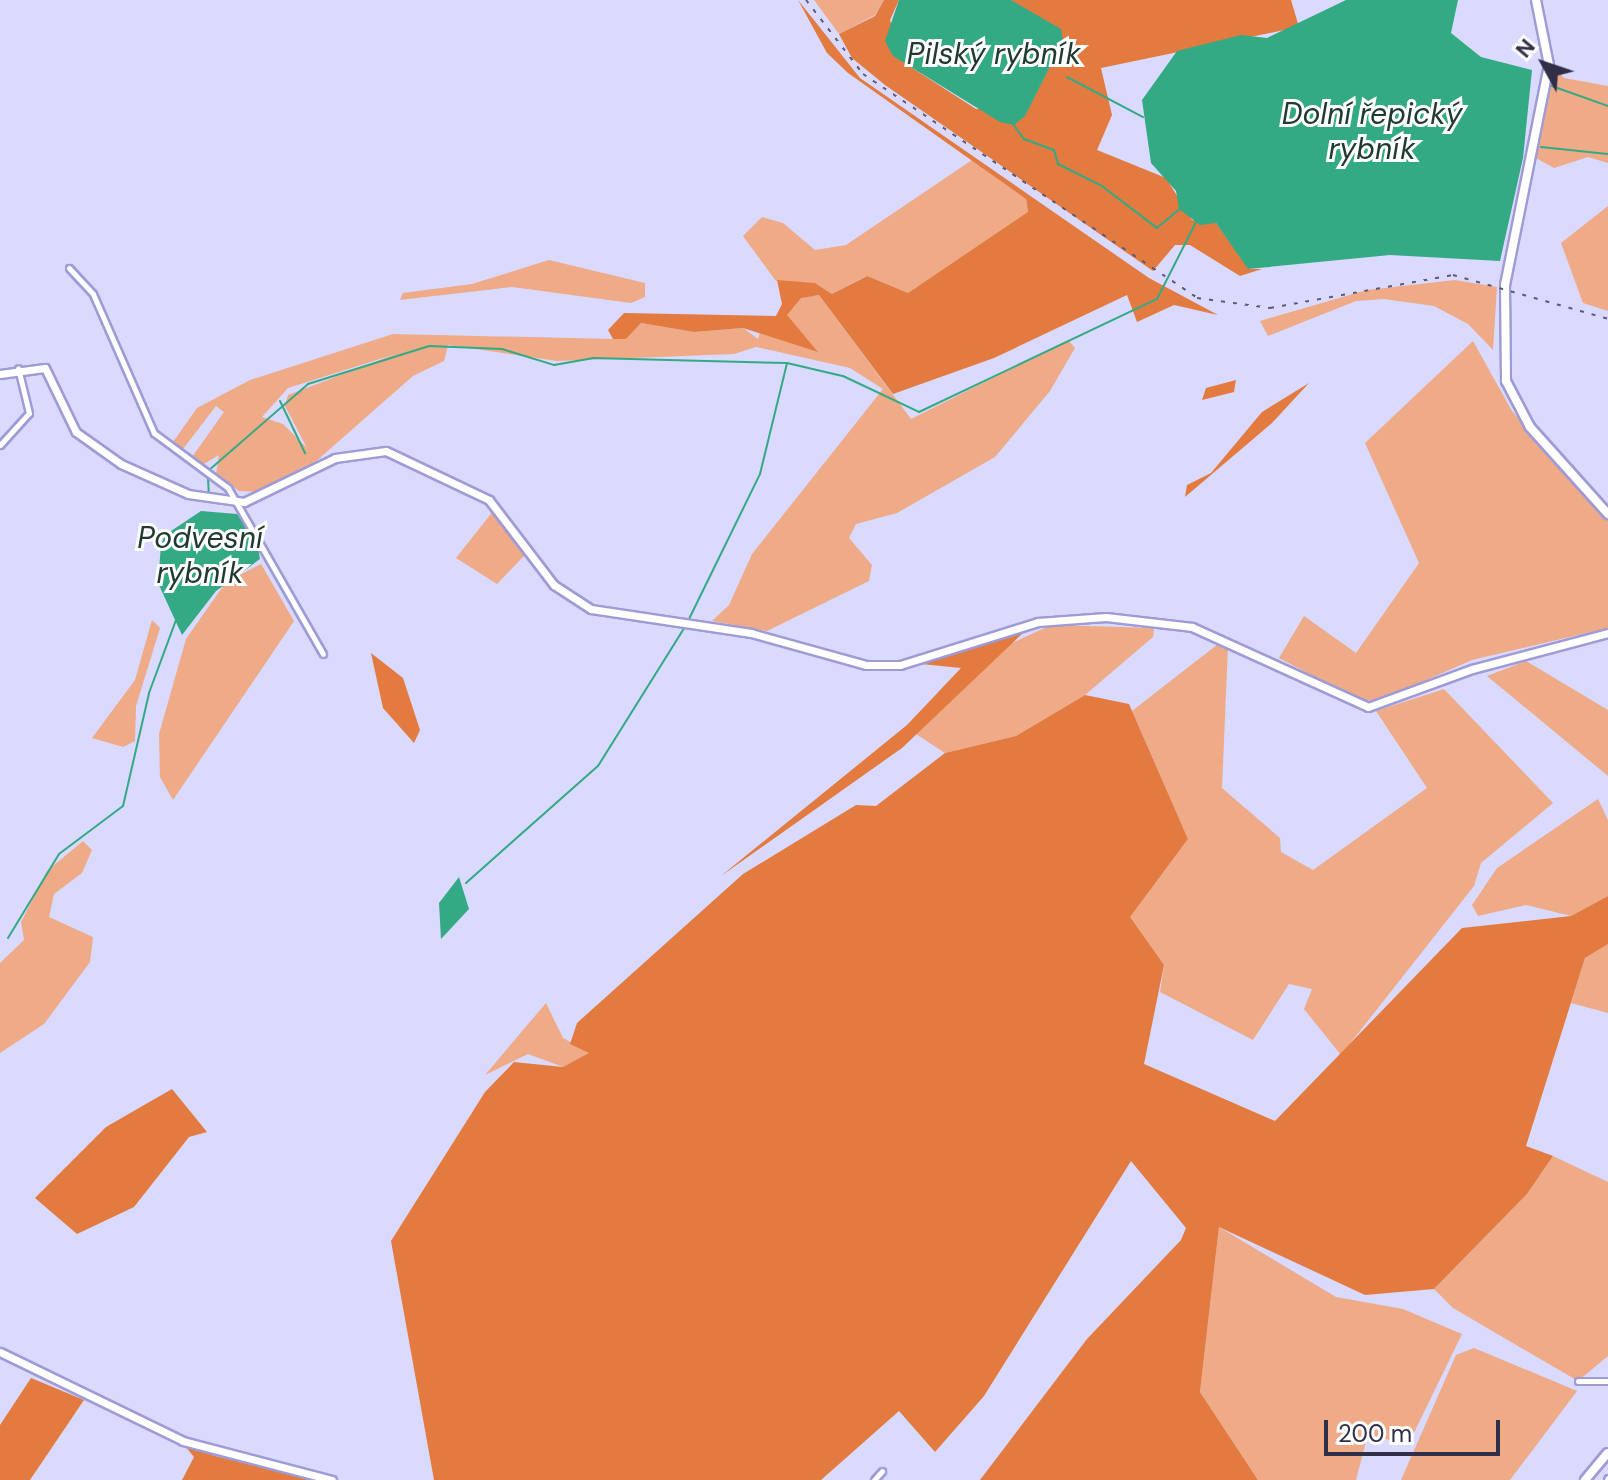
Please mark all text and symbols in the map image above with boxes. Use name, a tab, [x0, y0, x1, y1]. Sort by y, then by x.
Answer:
north arrow	[1504, 24, 1584, 104]
text: N	[1509, 33, 1541, 64]
water label: Pilský rybník	[907, 36, 1081, 72]
water label: Dolní řepický rybník	[1282, 96, 1462, 166]
water label: Podvesní rybník	[137, 520, 263, 590]
scale bar	[1328, 1404, 1504, 1454]
text: 200 m	[1338, 1418, 1412, 1449]

